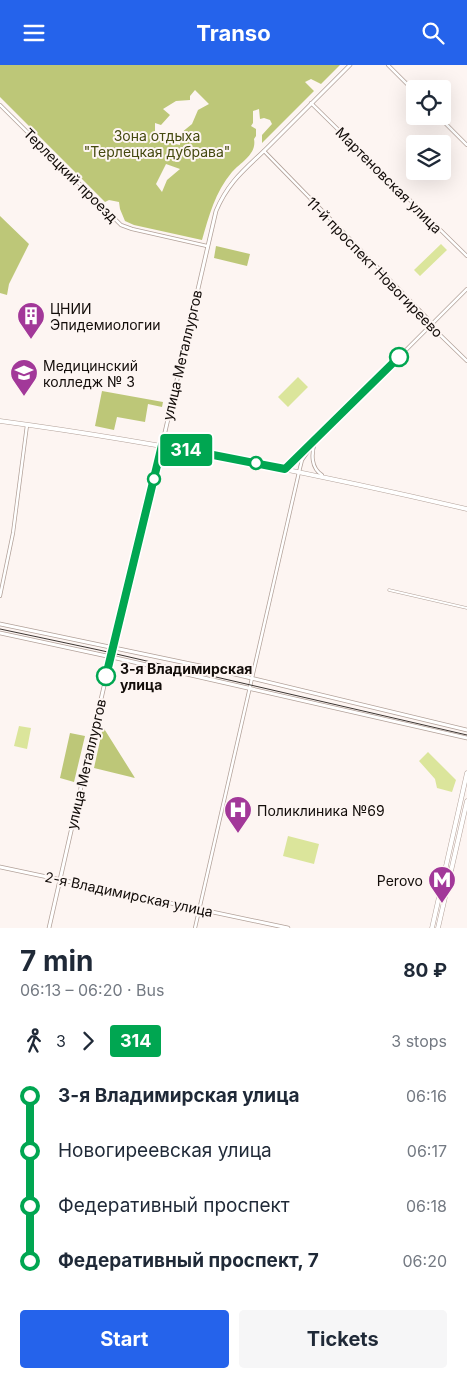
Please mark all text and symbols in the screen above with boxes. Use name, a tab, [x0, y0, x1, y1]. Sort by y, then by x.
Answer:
icon: menu	[20, 19, 48, 47]
icon: search	[419, 19, 447, 47]
text: Transo	[196, 20, 271, 46]
map controls	[406, 80, 451, 180]
button: locate	[406, 80, 451, 125]
street label: Мартеновская улица	[332, 123, 446, 237]
street label: Терлецкий проезд	[20, 124, 122, 226]
park label: Зона отдыха "Терлецкая дубрава"	[84, 127, 230, 160]
button: layers	[406, 135, 451, 180]
street label: 11-й проспект Новогиреево	[303, 193, 447, 341]
street label: улица Металлургов	[159, 288, 205, 422]
place label: ЦНИИ Эпидемиологии	[50, 300, 160, 333]
building icon: ЦНИИ Эпидемиологии	[16, 301, 46, 340]
unlabelled marker	[389, 347, 409, 367]
place label: Медицинский колледж № 3	[43, 357, 138, 390]
school or university icon: Медицинский колледж № 3	[9, 358, 39, 397]
line badge: 314	[157, 434, 215, 466]
text: 314	[170, 439, 202, 460]
unlabelled marker	[249, 456, 263, 470]
unlabelled marker	[147, 472, 161, 486]
place label: 3-я Владимирская улица	[120, 660, 252, 693]
marker: 3-я Владимирская улица	[96, 666, 116, 686]
street label: улица Металлургов	[63, 697, 109, 831]
hospital icon: Поликлиника №69	[223, 795, 253, 834]
place label: Поликлиника №69	[257, 802, 385, 819]
metro station icon: Perovo	[427, 865, 457, 904]
street label: 2-я Владимирская улица	[43, 868, 215, 920]
place label: Perovo	[377, 872, 423, 889]
text: 7 min	[20, 944, 94, 978]
text: 80 ₽	[403, 959, 447, 982]
text: 06:13 – 06:20 · Bus	[20, 980, 164, 1000]
icon: walk	[20, 1027, 48, 1055]
icon: forward	[74, 1027, 102, 1055]
text: 314	[120, 1030, 151, 1051]
text: 3	[56, 1031, 66, 1051]
text: 3 stops	[391, 1031, 447, 1051]
text: 3-я Владимирская улица	[58, 1084, 300, 1107]
text: 06:16	[406, 1086, 447, 1106]
text: Новогиреевская улица	[58, 1139, 272, 1162]
text: 06:17	[407, 1141, 447, 1161]
text: Федеративный проспект	[58, 1194, 290, 1217]
text: 06:18	[406, 1196, 447, 1216]
text: Федеративный проспект, 7	[58, 1249, 319, 1272]
text: 06:20	[403, 1251, 447, 1271]
button: Start	[20, 1310, 229, 1368]
button: Tickets	[239, 1310, 447, 1368]

